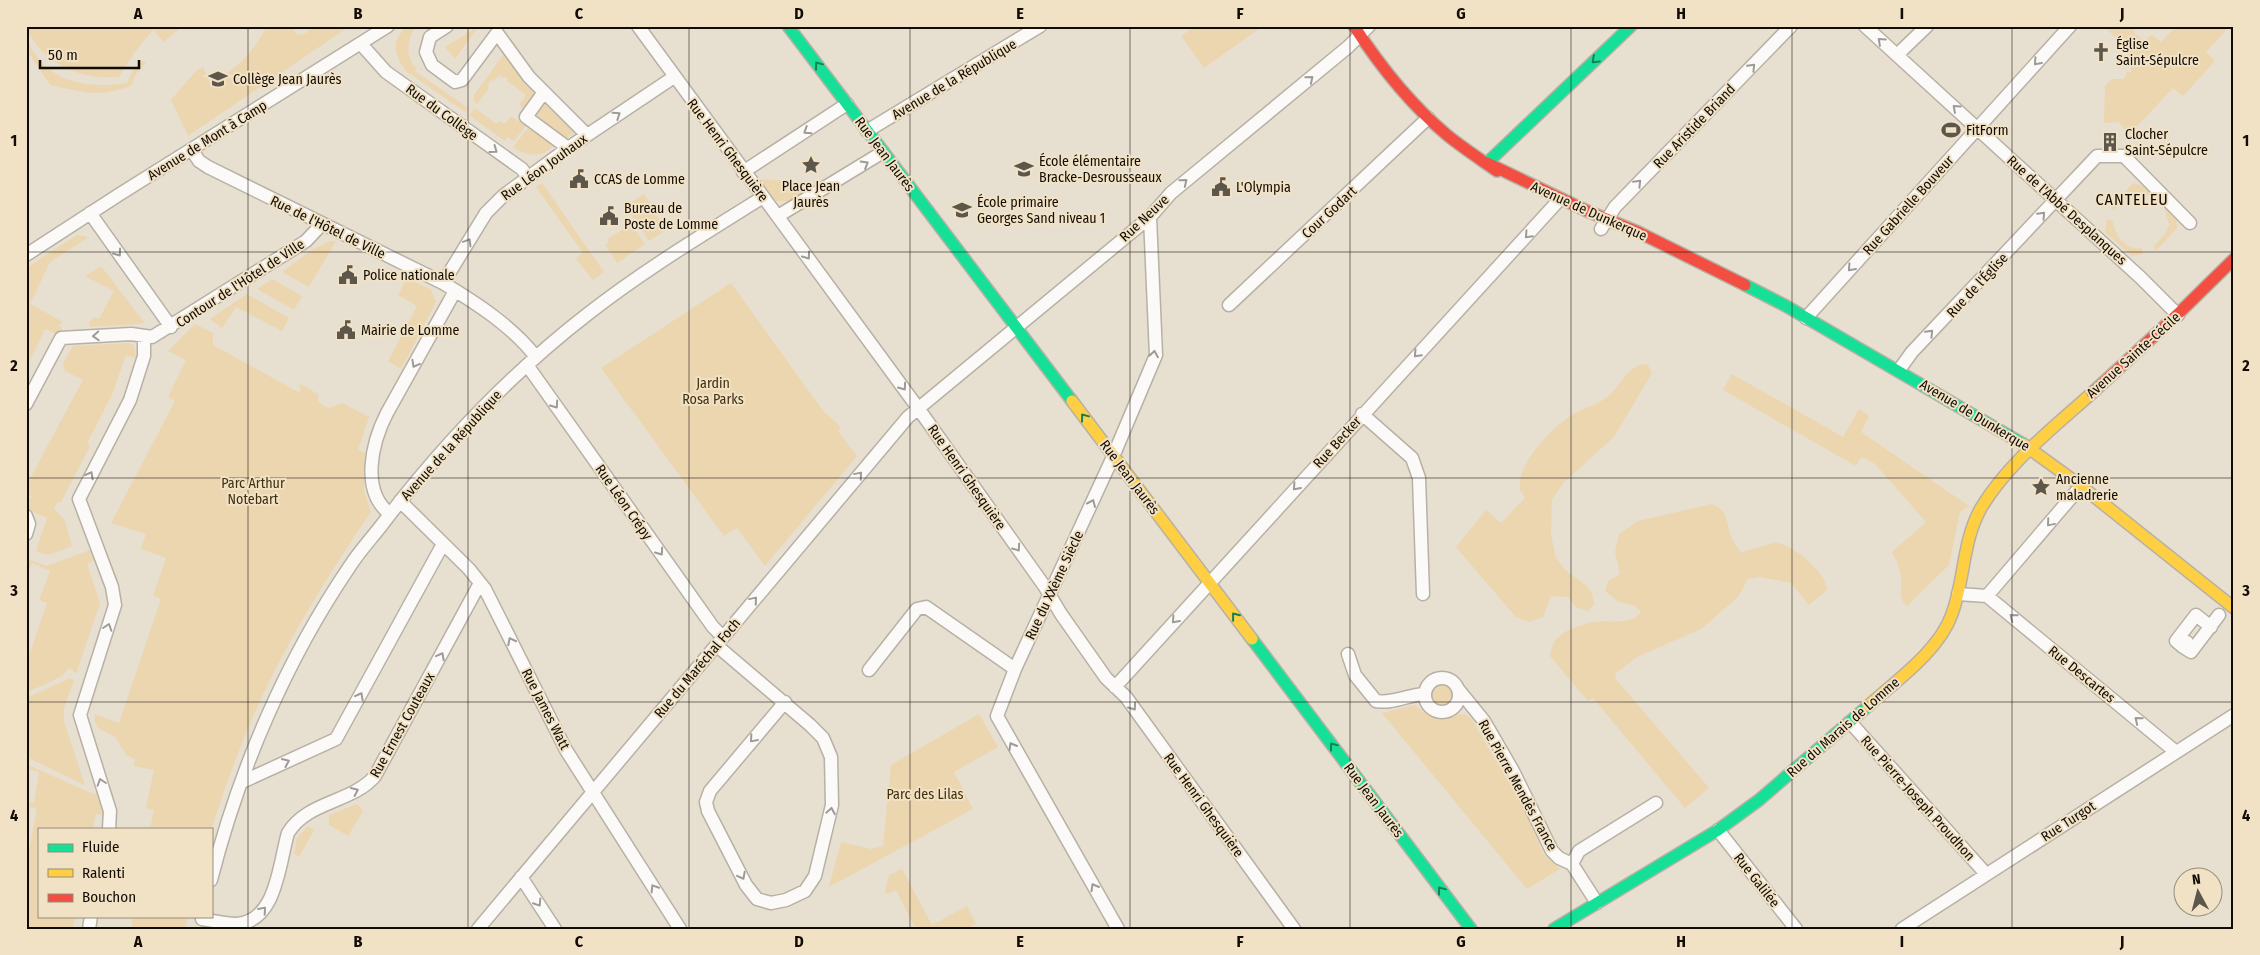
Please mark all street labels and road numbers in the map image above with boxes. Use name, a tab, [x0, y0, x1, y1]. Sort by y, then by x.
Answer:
street label: Avenue de la République	[889, 35, 1020, 123]
street label: Rue du Collège	[402, 81, 481, 144]
street label: Rue Aristide Briand	[1650, 81, 1739, 172]
street label: Rue Henri Ghesquière	[683, 95, 772, 205]
street label: Avenue de Mont à Camp	[144, 97, 270, 184]
street label: Rue Jean Jaurès	[851, 114, 918, 195]
street label: Rue Léon Jouhaux	[498, 130, 591, 204]
street label: Rue Gabrielle Bouveur	[1859, 152, 1958, 259]
street label: Rue de l'Abbé Desplanques	[2003, 152, 2130, 269]
street label: Avenue de Dunkerque	[1528, 178, 1650, 245]
street label: Cour Godart	[1298, 182, 1361, 242]
street label: Rue Neuve	[1116, 191, 1172, 245]
street label: Rue de l'Hôtel de Ville	[267, 192, 388, 263]
street label: Contour de l'Hôtel de Ville	[173, 236, 308, 331]
street label: Rue de l'Église	[1942, 249, 2012, 321]
street label: Avenue Sainte-Cécile	[2083, 309, 2184, 402]
street label: Avenue de Dunkerque	[1917, 376, 2033, 455]
street label: Avenue de la République	[397, 387, 505, 504]
street label: Rue Becker	[1310, 413, 1365, 472]
street label: Rue Henri Ghesquière	[924, 421, 1009, 533]
street label: Rue Jean Jaurès	[1096, 437, 1163, 518]
street label: Rue Léon Crépy	[591, 461, 656, 544]
street label: Rue du XXème Siècle	[1022, 528, 1087, 643]
street label: Rue du Maréchal Foch	[651, 615, 744, 722]
street label: Rue Descartes	[2045, 642, 2119, 707]
street label: Rue James Watt	[518, 666, 573, 753]
street label: Rue Ernest Couteaux	[366, 669, 439, 781]
street label: Rue du Marais de Lomme	[1784, 674, 1903, 781]
street label: Rue Pierre Mendès France	[1474, 717, 1561, 854]
street label: Rue Pierre-Joseph Proudhon	[1857, 732, 1978, 864]
street label: Rue Henri Ghesquière	[1160, 750, 1247, 861]
street label: Rue Jean Jaurès	[1340, 760, 1407, 841]
street label: Rue Turgot	[2038, 797, 2099, 845]
street label: Rue Galilée	[1730, 850, 1783, 911]

